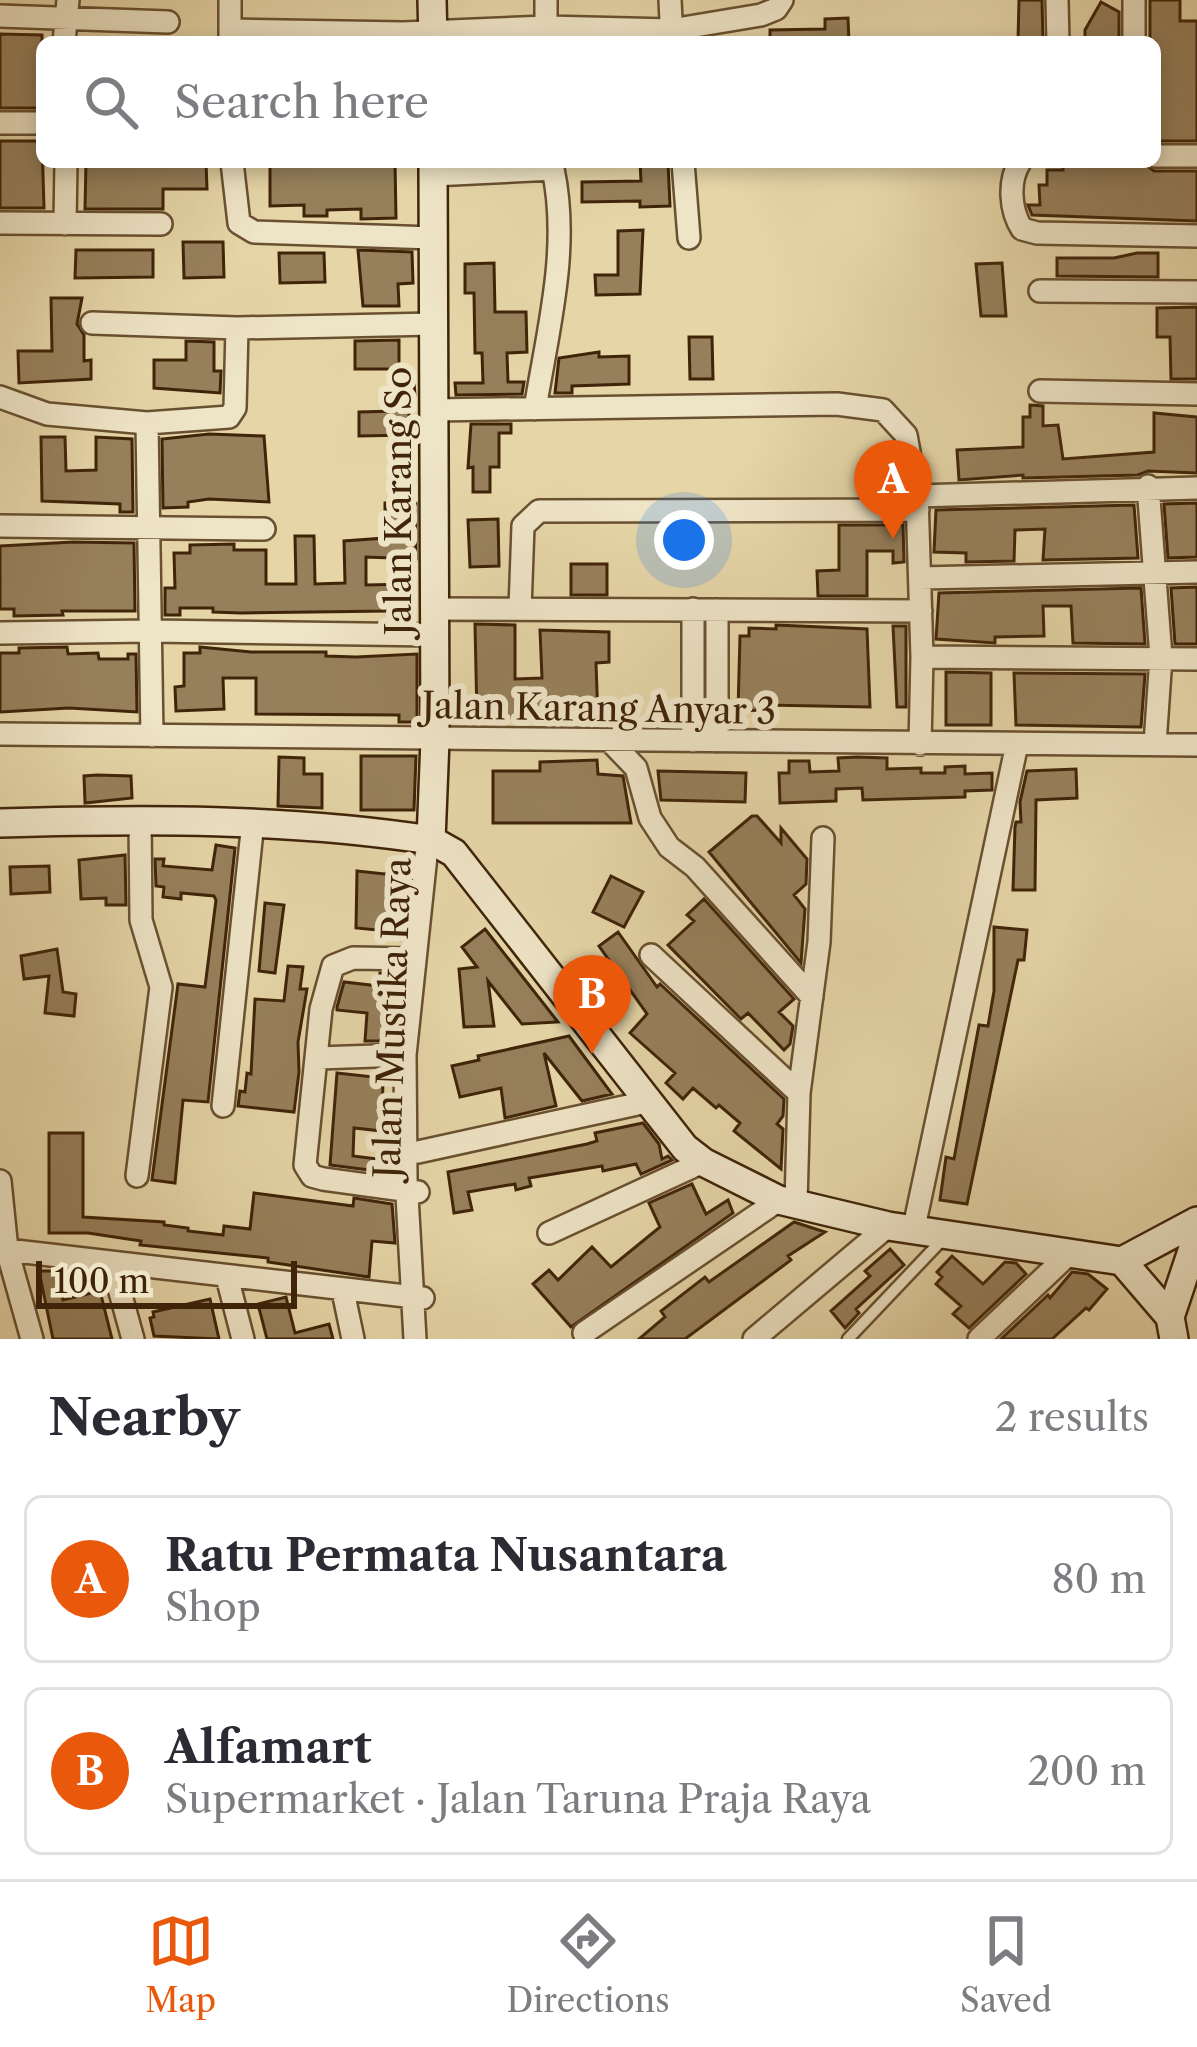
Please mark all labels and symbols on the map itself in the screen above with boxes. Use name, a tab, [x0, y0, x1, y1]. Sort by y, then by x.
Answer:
street label: Jalan Karang So	[376, 367, 420, 640]
pin: A	[854, 440, 932, 539]
your location	[654, 510, 714, 570]
street label: Jalan Karang Anyar 3	[417, 683, 776, 733]
street label: Jalan Mustika Raya	[364, 857, 420, 1184]
pin: B	[553, 955, 631, 1054]
scale bar	[36, 1255, 297, 1308]

